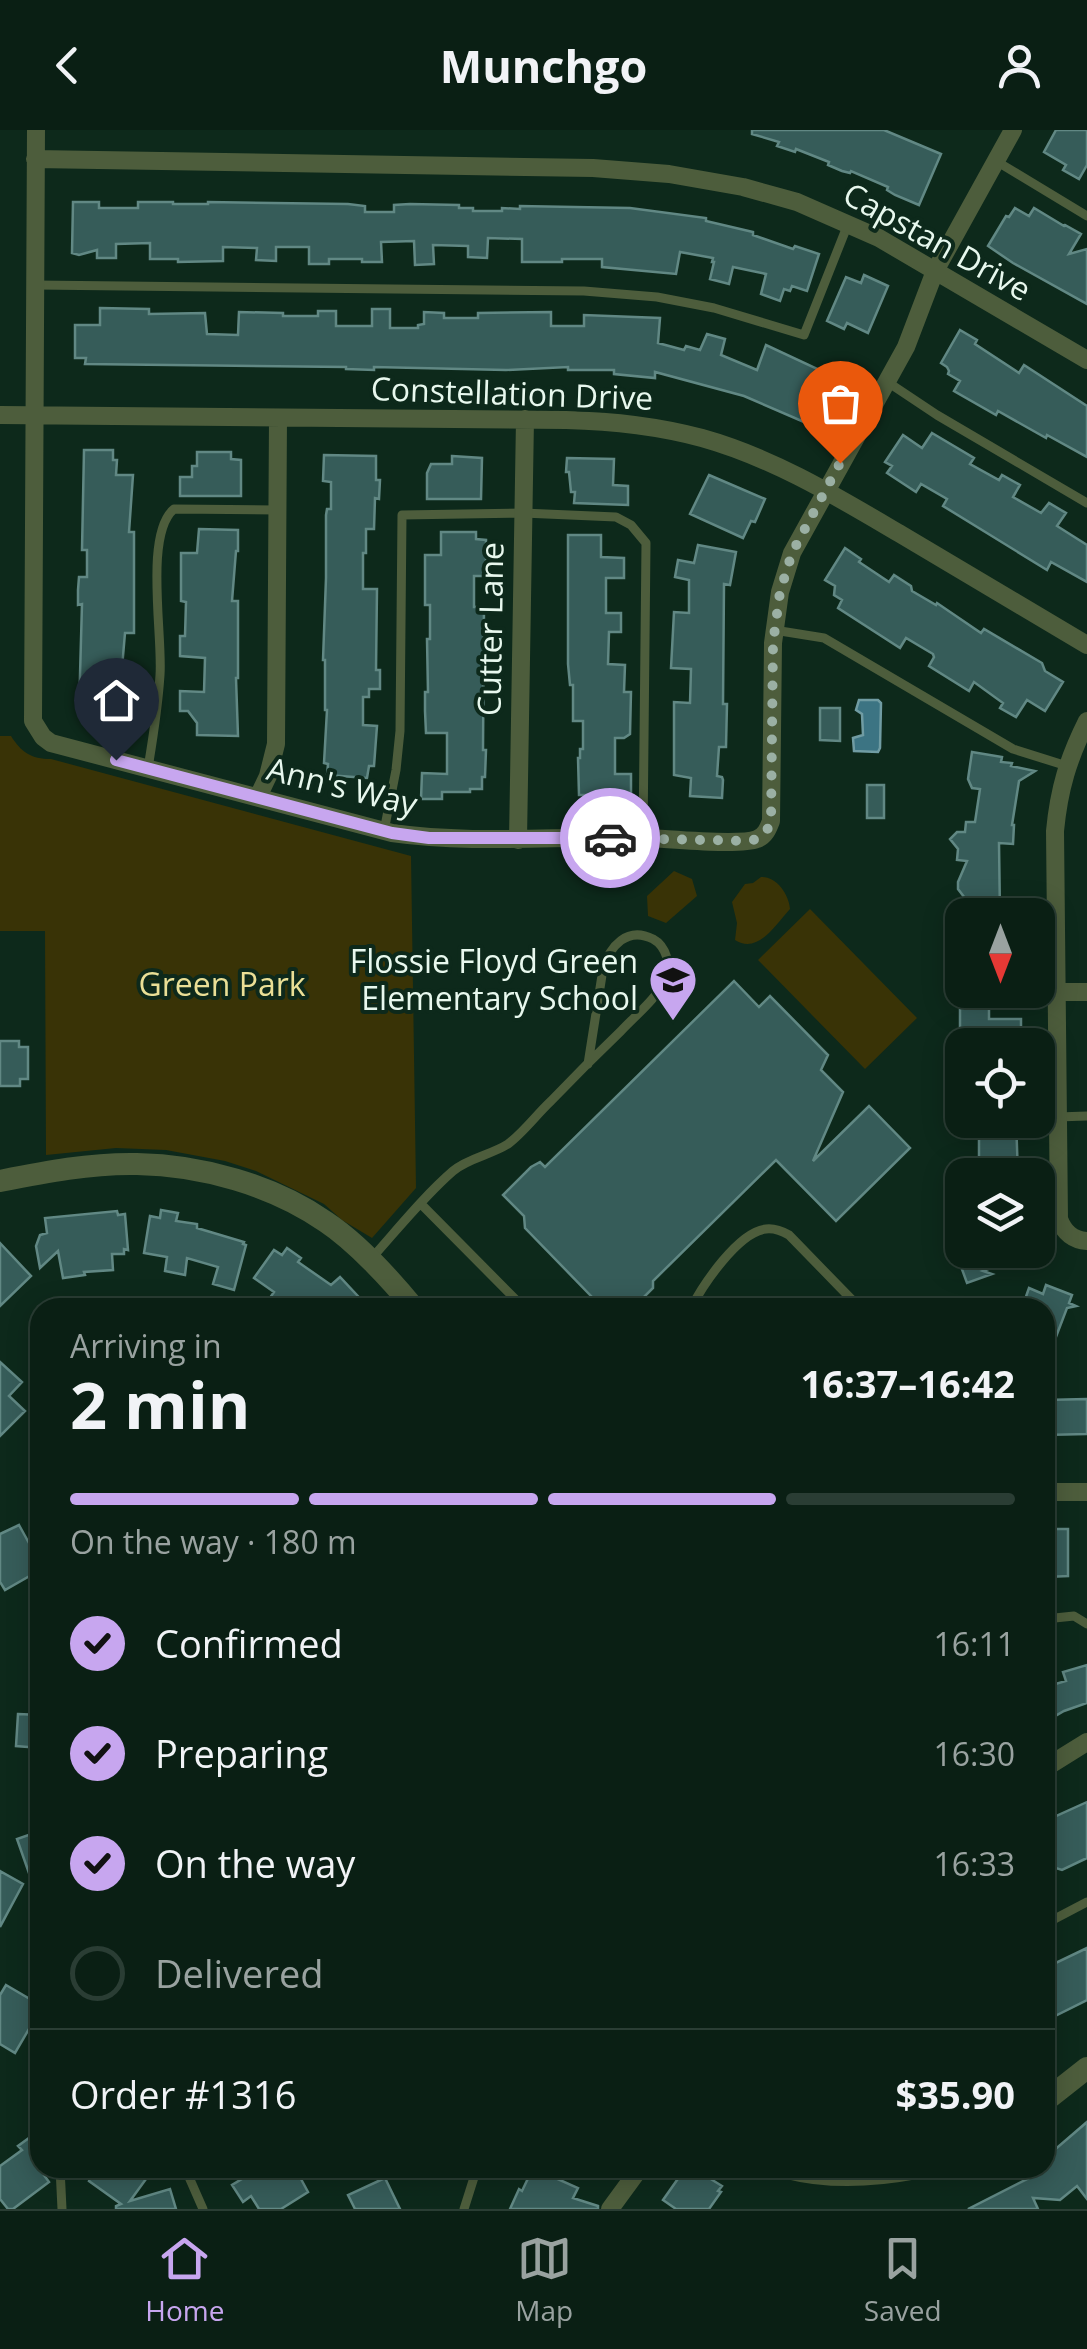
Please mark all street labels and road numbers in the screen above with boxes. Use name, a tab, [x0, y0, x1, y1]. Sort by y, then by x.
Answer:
street label: Capstan Drive	[836, 171, 1039, 310]
street label: Constellation Drive	[370, 366, 654, 419]
street label: Cutter Lane	[466, 542, 513, 716]
street label: Ann's Way	[263, 746, 423, 825]

